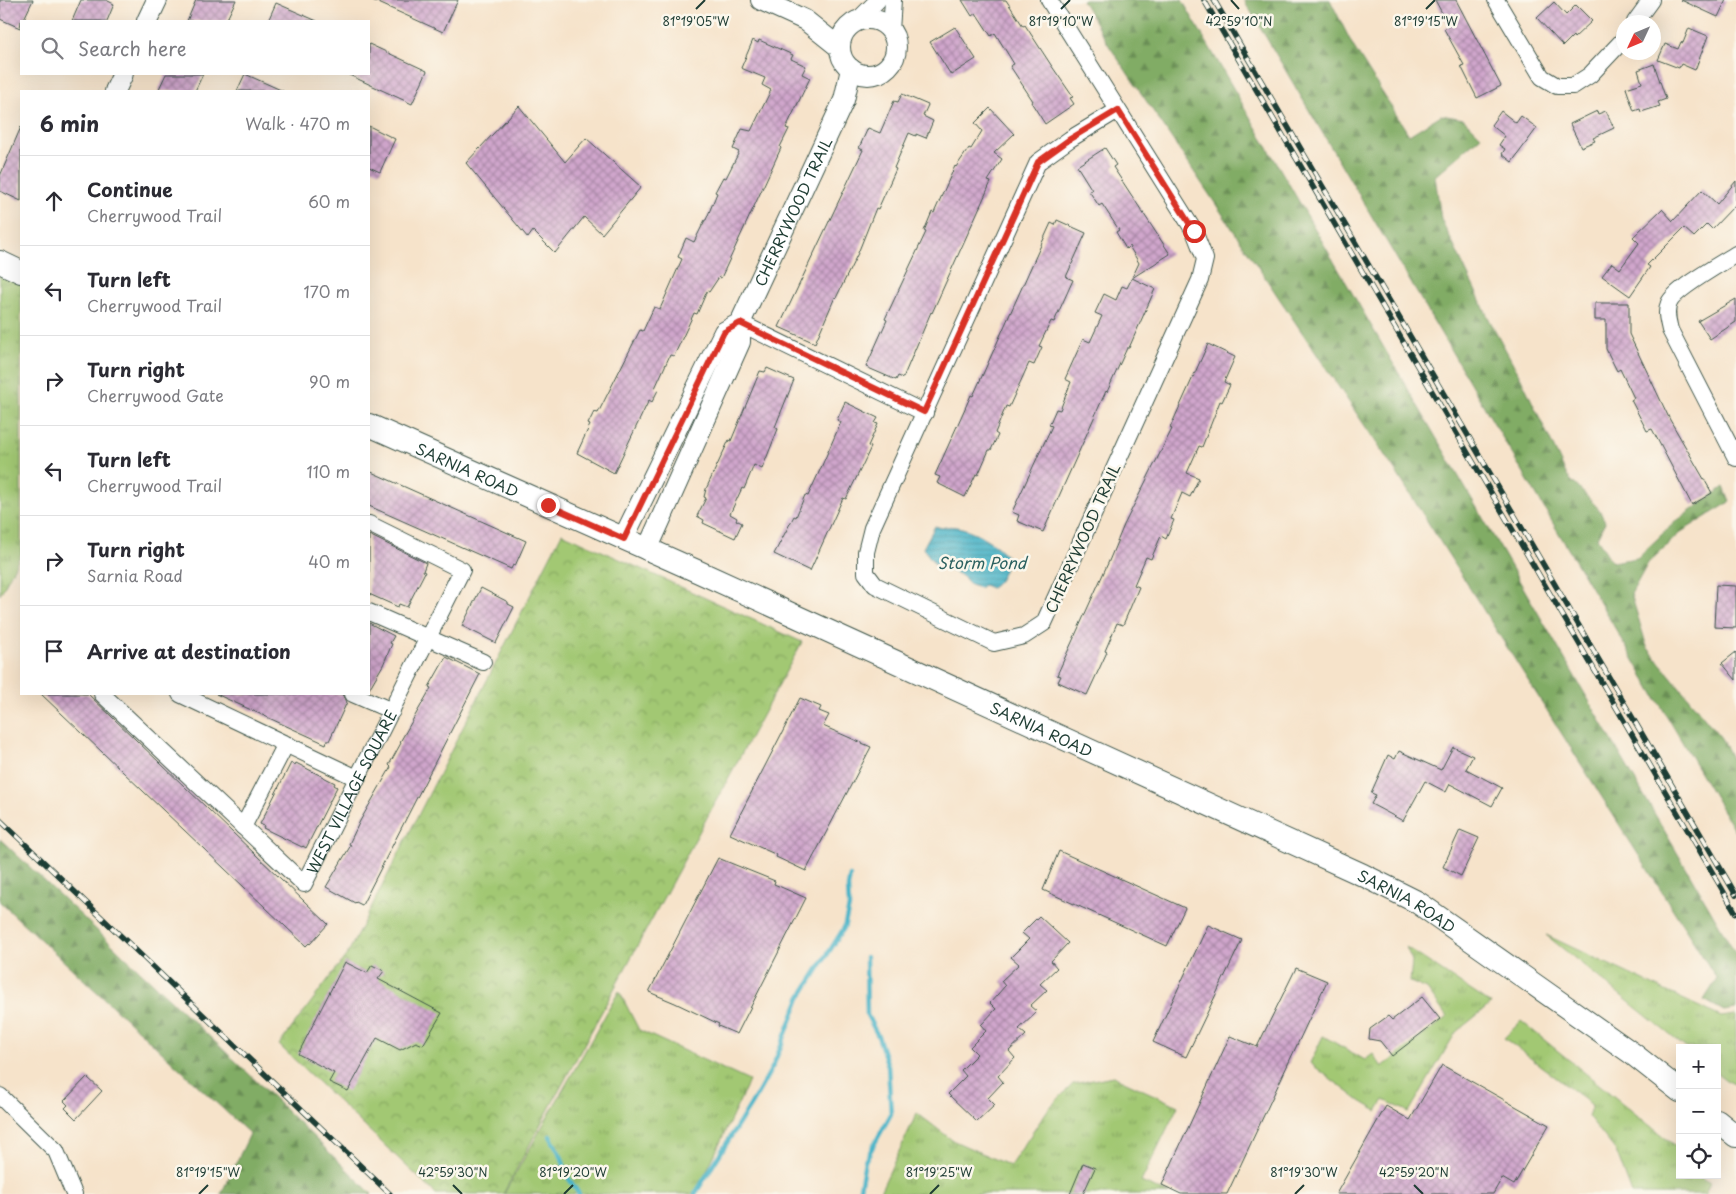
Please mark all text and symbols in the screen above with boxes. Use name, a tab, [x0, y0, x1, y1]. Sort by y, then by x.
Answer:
text: 81°19'05"W	[663, 12, 730, 30]
text: 81°19'10"W	[1029, 12, 1094, 30]
text: 42°59'10"N	[1206, 12, 1272, 30]
text: 81°19'15"W	[1394, 12, 1459, 30]
north arrow	[1616, 15, 1661, 60]
search box	[20, 20, 370, 75]
icon: search	[38, 34, 66, 62]
text: Search here	[78, 34, 187, 62]
text: 6 min	[40, 107, 99, 139]
text: Walk · 470 m	[245, 111, 350, 135]
street label: CHERRYWOOD TRAIL	[747, 133, 837, 290]
text: Continue	[87, 175, 173, 203]
icon: ahead	[40, 187, 68, 215]
text: 60 m	[308, 189, 350, 213]
text: Cherrywood Trail	[87, 203, 222, 227]
route start	[1183, 220, 1206, 243]
text: Turn left	[87, 265, 171, 293]
icon: left	[40, 277, 68, 305]
text: 170 m	[304, 279, 350, 303]
text: Cherrywood Trail	[87, 293, 222, 317]
text: Turn right	[87, 355, 185, 383]
icon: right	[40, 367, 68, 395]
text: 90 m	[309, 369, 350, 393]
text: Cherrywood Gate	[87, 383, 224, 407]
street label: SARNIA ROAD	[413, 436, 523, 502]
text: Turn left	[87, 445, 171, 473]
icon: left	[40, 457, 68, 485]
text: 110 m	[307, 459, 350, 483]
street label: CHERRYWOOD TRAIL	[1039, 459, 1126, 617]
text: Cherrywood Trail	[87, 473, 222, 497]
route end	[537, 494, 560, 517]
text: Turn right	[87, 535, 185, 563]
icon: right	[40, 547, 68, 575]
text: 40 m	[308, 549, 350, 573]
water label: Storm Pond	[938, 550, 1029, 574]
text: Sarnia Road	[87, 563, 183, 587]
icon: arrive	[40, 637, 68, 665]
text: Arrive at destination	[87, 637, 291, 665]
street label: SARNIA ROAD	[987, 695, 1097, 762]
street label: WEST VILLAGE SQUARE	[300, 705, 402, 877]
street label: SARNIA ROAD	[1354, 863, 1461, 938]
map controls	[1676, 1044, 1721, 1179]
button: +	[1676, 1044, 1721, 1089]
button: −	[1676, 1089, 1721, 1134]
button: locate	[1676, 1134, 1721, 1179]
text: 81°19'15"W	[176, 1163, 241, 1181]
text: 42°59'30"N	[418, 1163, 488, 1181]
text: 81°19'20"W	[539, 1163, 608, 1181]
text: 81°19'25"W	[906, 1163, 973, 1181]
text: 81°19'30"W	[1270, 1163, 1338, 1181]
text: 42°59'20"N	[1379, 1163, 1449, 1181]

